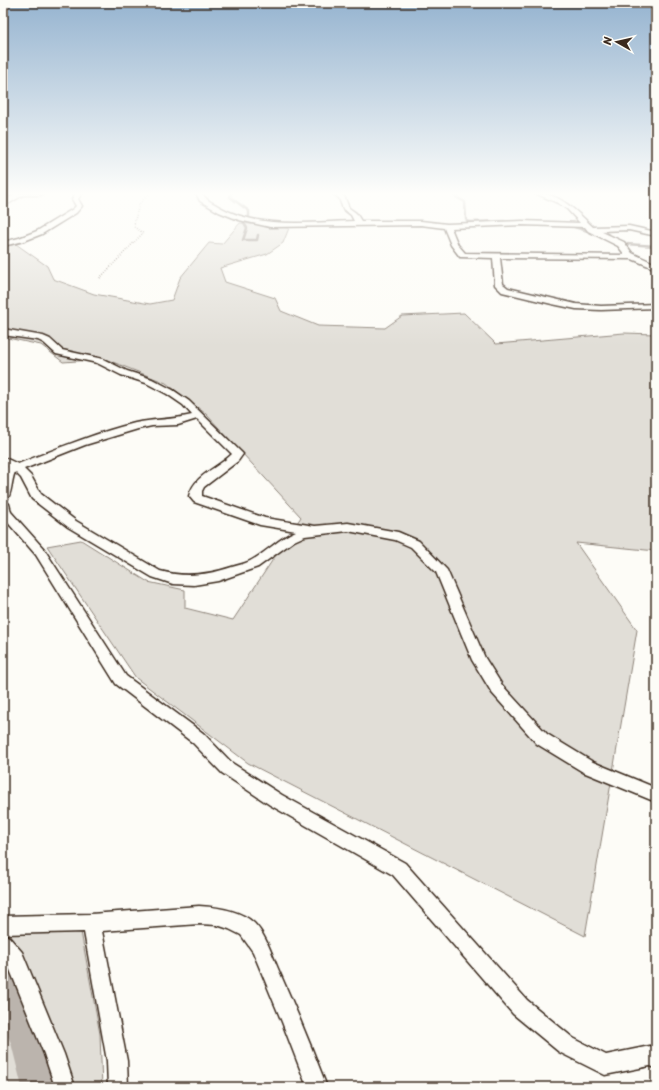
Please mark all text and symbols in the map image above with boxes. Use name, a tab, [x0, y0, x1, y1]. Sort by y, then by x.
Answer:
north arrow	[597, 22, 637, 62]
text: N	[598, 35, 618, 47]

